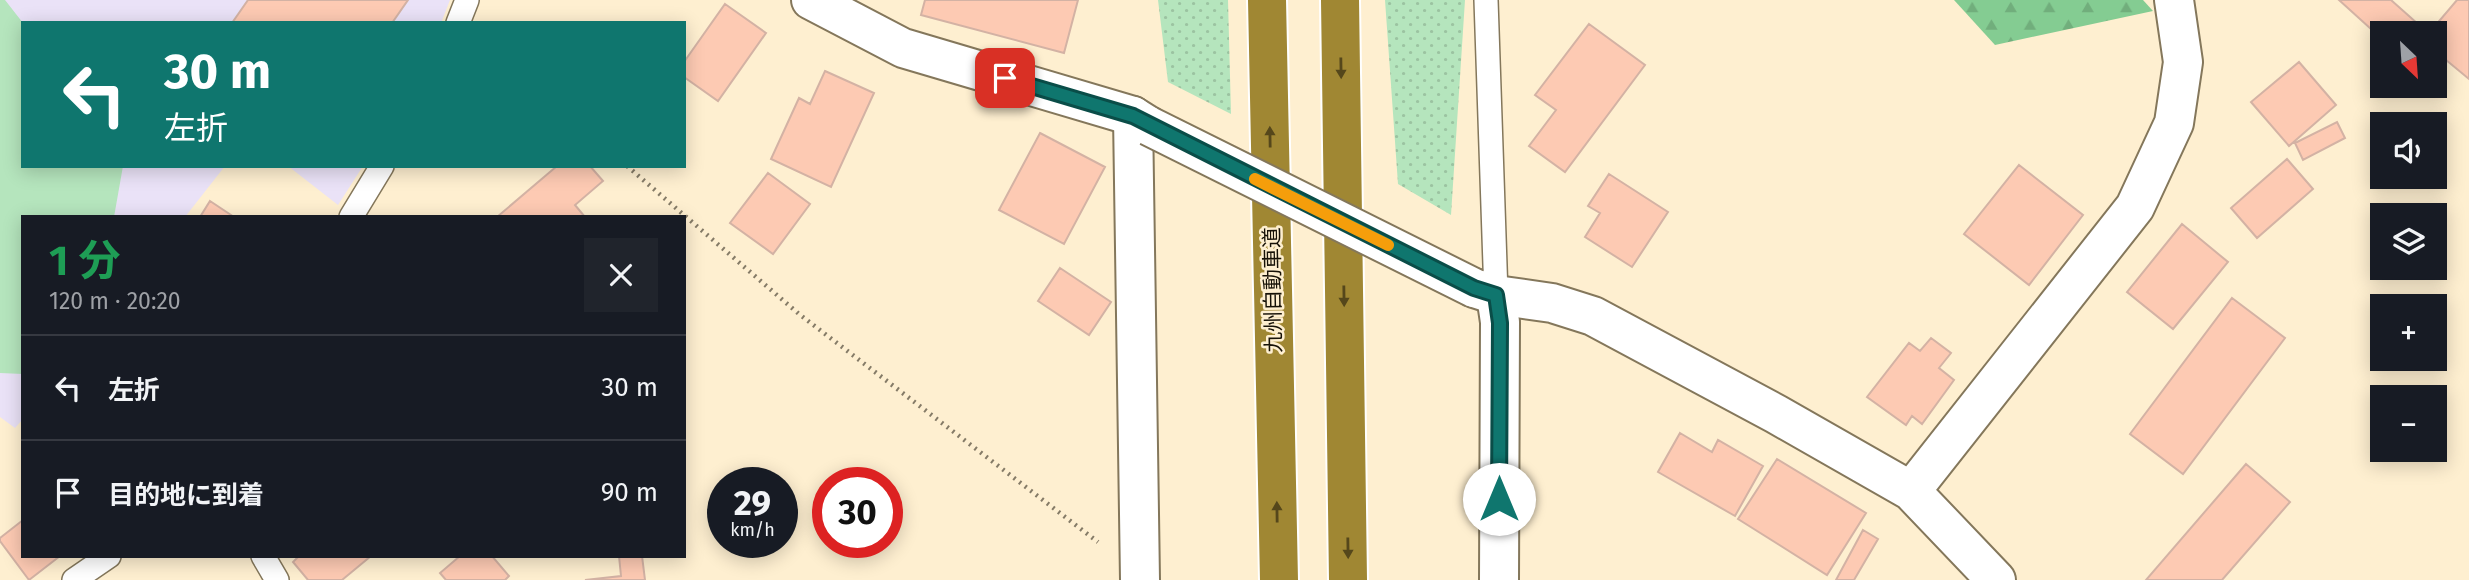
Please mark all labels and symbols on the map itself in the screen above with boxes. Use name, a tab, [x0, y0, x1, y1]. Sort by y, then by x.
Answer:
north arrow	[2370, 21, 2446, 98]
pin	[975, 48, 1035, 108]
one-way arrow	[1335, 57, 1346, 79]
one-way arrow	[1264, 126, 1276, 148]
street label: 九州自動車道	[1259, 227, 1287, 353]
one-way arrow	[1338, 285, 1350, 307]
position arrow	[1462, 462, 1536, 536]
speed limit sign: 30	[812, 467, 903, 558]
one-way arrow	[1272, 501, 1283, 523]
one-way arrow	[1342, 537, 1354, 559]

